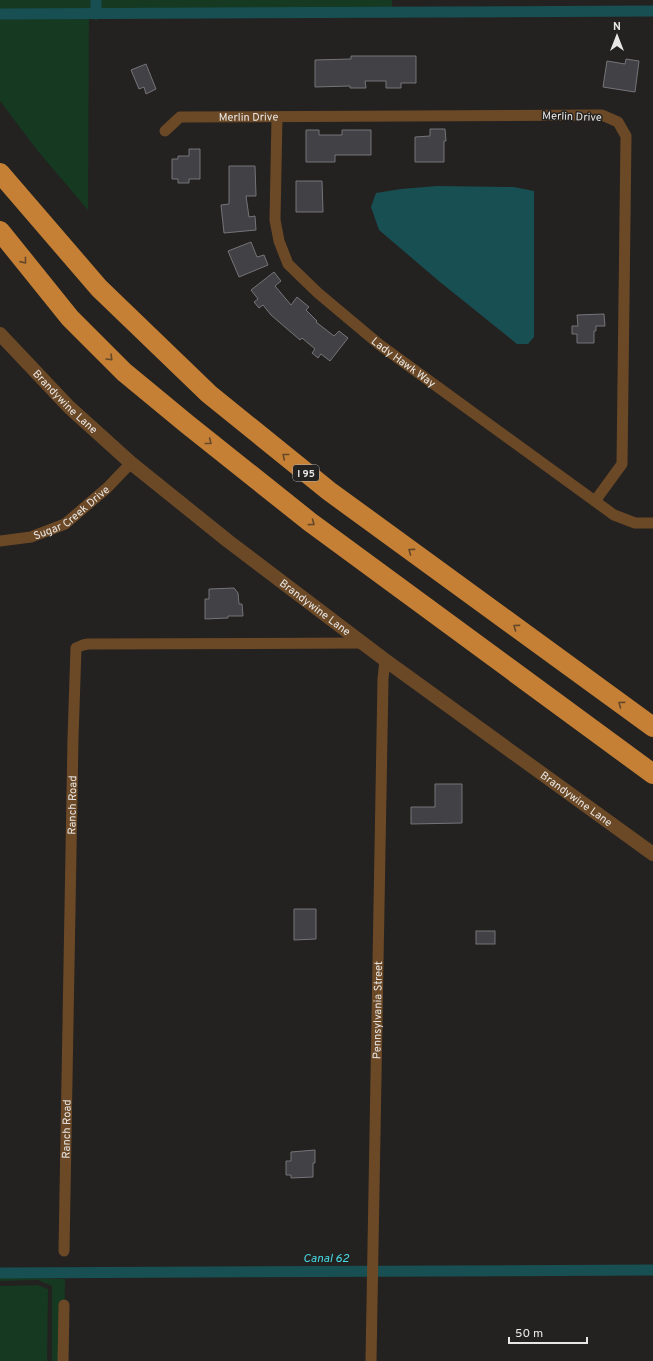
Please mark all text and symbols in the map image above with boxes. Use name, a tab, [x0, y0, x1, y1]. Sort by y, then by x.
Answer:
north arrow	[597, 16, 637, 56]
text: N	[613, 20, 621, 34]
street label: Merlin Drive	[542, 109, 602, 125]
street label: Merlin Drive	[219, 111, 278, 125]
one-way arrow	[20, 256, 27, 264]
street label: Lady Hawk Way	[368, 335, 438, 391]
one-way arrow	[105, 353, 113, 361]
street label: Brandywine Lane	[29, 367, 100, 437]
one-way arrow	[205, 438, 212, 445]
one-way arrow	[283, 453, 290, 460]
road number: I 95	[293, 465, 319, 481]
street label: Sugar Creek Drive	[32, 483, 113, 543]
one-way arrow	[307, 518, 314, 525]
one-way arrow	[409, 549, 416, 556]
street label: Brandywine Lane	[276, 577, 353, 639]
one-way arrow	[514, 625, 521, 632]
one-way arrow	[619, 702, 626, 709]
street label: Brandywine Lane	[537, 769, 615, 830]
street label: Ranch Road	[65, 775, 80, 835]
street label: Pennsylvania Street	[370, 961, 386, 1059]
street label: Ranch Road	[60, 1099, 75, 1159]
water label: Canal 62	[303, 1251, 350, 1267]
scale bar	[509, 1319, 587, 1345]
text: 50 m	[515, 1326, 543, 1342]

